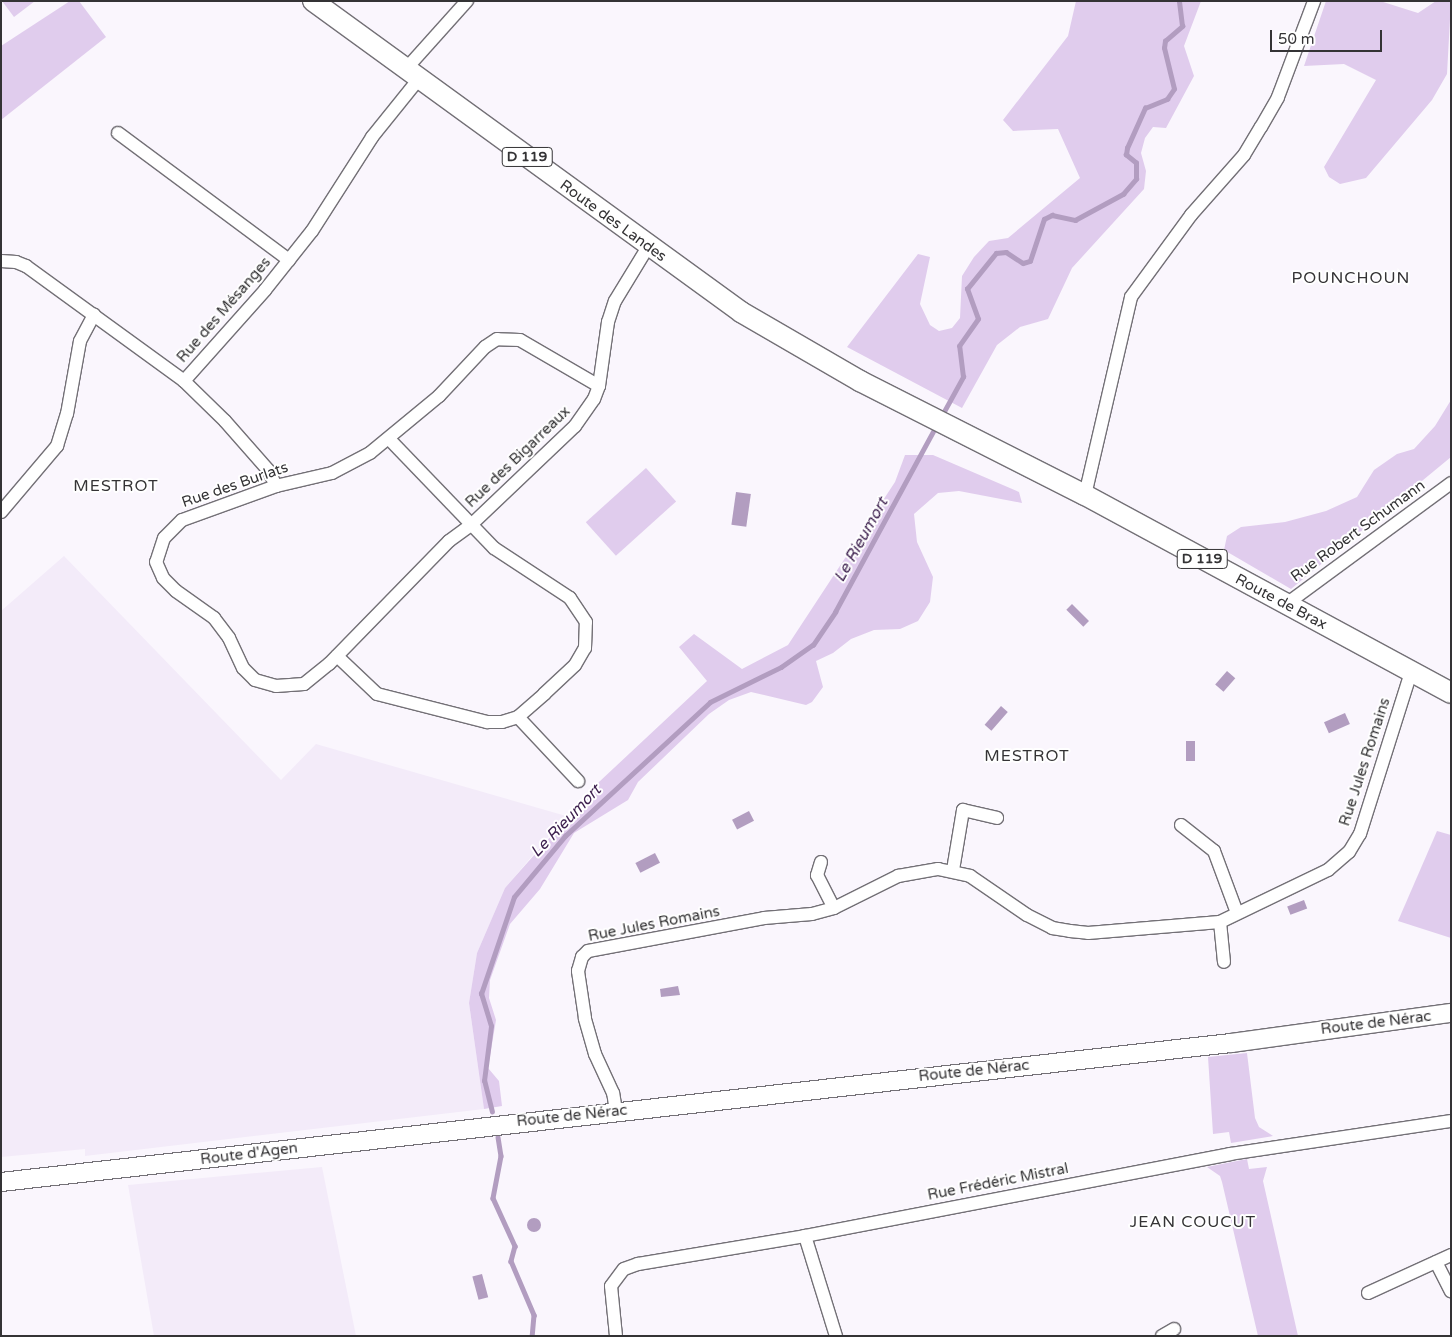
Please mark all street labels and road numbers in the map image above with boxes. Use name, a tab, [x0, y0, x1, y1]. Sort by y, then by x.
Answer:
road number: D 119	[501, 146, 553, 168]
street label: Route des Landes	[556, 176, 670, 266]
street label: Rue des Mésanges	[173, 254, 275, 366]
street label: Rue des Bigarreaux	[462, 402, 574, 512]
street label: Rue des Burlats	[179, 458, 291, 512]
street label: Rue Robert Schumann	[1287, 476, 1429, 586]
road number: D 119	[1176, 548, 1228, 570]
street label: Route de Brax	[1232, 570, 1330, 634]
street label: Rue Jules Romains	[1336, 696, 1394, 828]
street label: Rue Jules Romains	[587, 902, 721, 946]
street label: Route de Nérac	[1320, 1007, 1432, 1039]
street label: Route de Nérac	[918, 1056, 1030, 1086]
street label: Route de Nérac	[516, 1101, 628, 1131]
street label: Route d'Agen	[199, 1139, 299, 1169]
street label: Rue Frédéric Mistral	[926, 1160, 1070, 1204]

